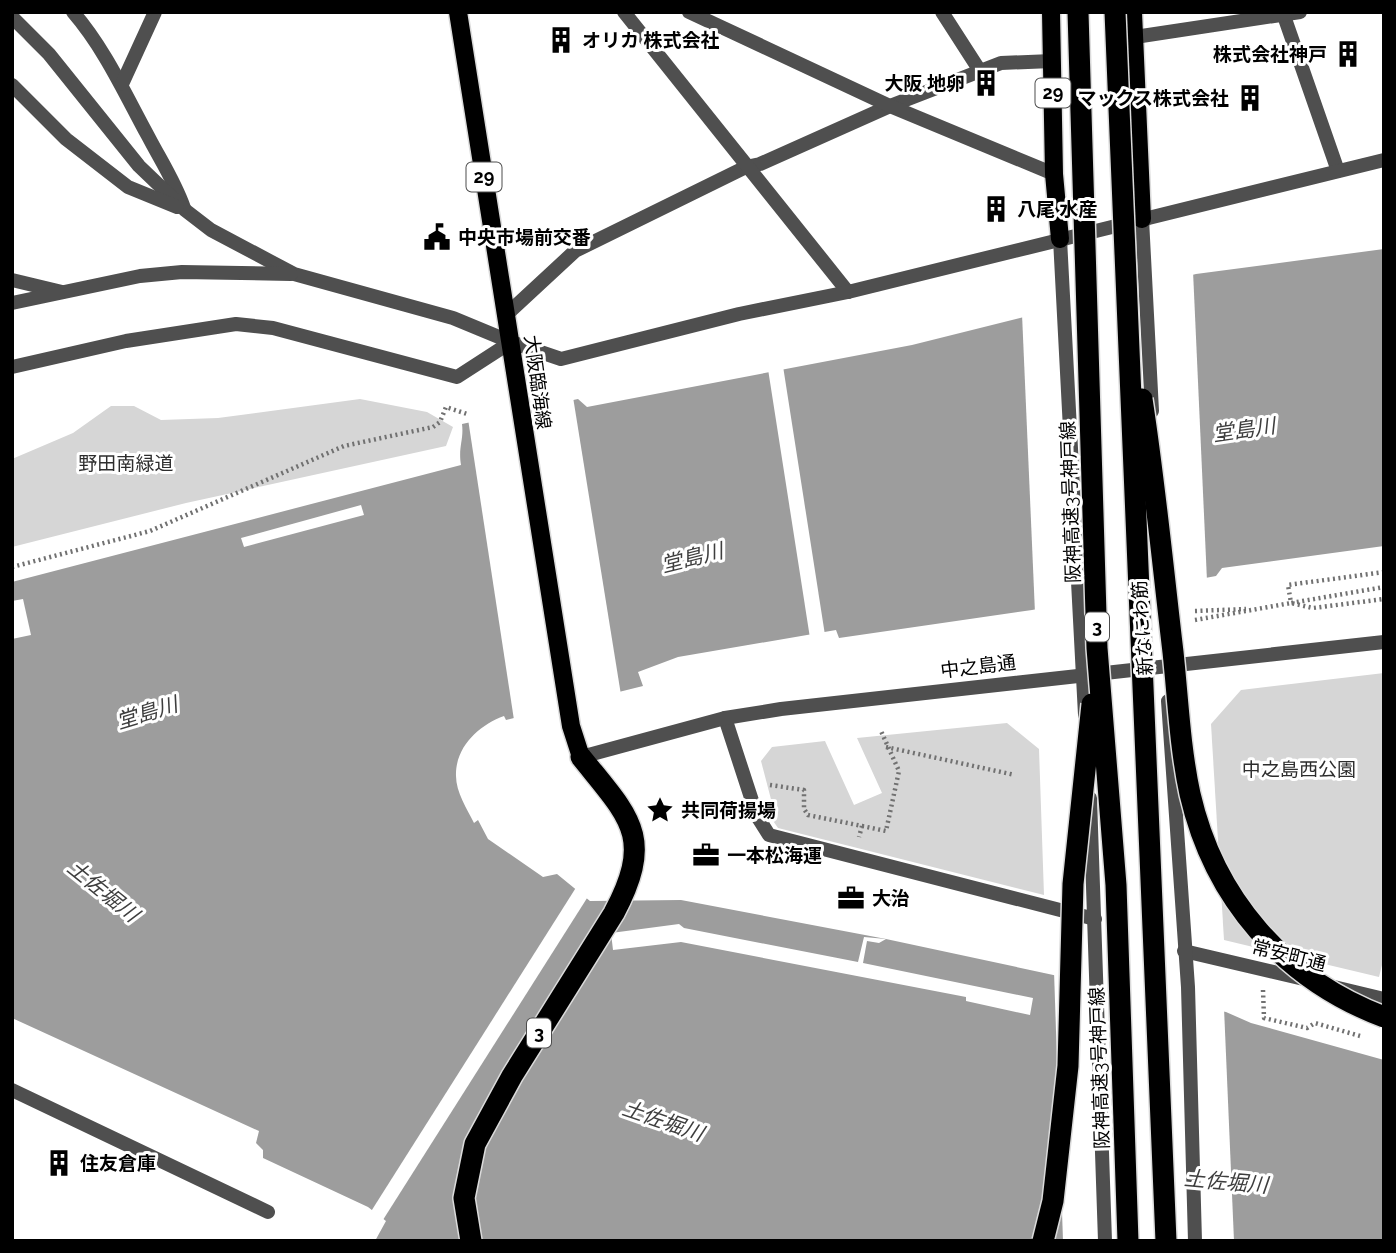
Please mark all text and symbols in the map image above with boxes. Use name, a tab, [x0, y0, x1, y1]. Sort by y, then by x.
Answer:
building icon: オリカ 株式会社	[546, 25, 576, 55]
place label: オリカ 株式会社	[582, 29, 720, 51]
building icon: 株式会社神戸	[1333, 39, 1363, 69]
place label: 株式会社神戸	[1213, 43, 1327, 65]
building icon: 大阪 地卵	[971, 68, 1001, 98]
place label: 大阪 地卵	[884, 72, 965, 94]
road number: 29	[1036, 78, 1070, 108]
building icon: マックス株式会社	[1235, 83, 1265, 113]
place label: マックス株式会社	[1078, 87, 1229, 109]
road number: 29	[466, 162, 502, 192]
building icon: 八尾 水産	[981, 194, 1011, 224]
place label: 八尾 水産	[1017, 198, 1098, 220]
public building icon: 中央市場前交番	[422, 222, 452, 252]
place label: 中央市場前交番	[458, 226, 591, 248]
street label: 大阪臨海線	[520, 333, 556, 431]
water label: 堂島川	[1211, 412, 1279, 446]
street label: 阪神高速3号神戸線	[1056, 421, 1084, 583]
park label: 野田南緑道	[78, 452, 174, 474]
water label: 堂島川	[658, 537, 727, 577]
street label: 新なにわ筋	[1128, 580, 1156, 676]
road number: 3	[1085, 612, 1109, 642]
street label: 中之島通	[939, 650, 1017, 682]
water label: 堂島川	[113, 691, 183, 734]
park label: 中之島西公園	[1242, 758, 1356, 780]
place icon: 共同荷揚場	[645, 795, 675, 825]
place label: 共同荷揚場	[681, 799, 776, 821]
office icon: 一本松海運	[691, 840, 721, 870]
place label: 一本松海運	[727, 844, 822, 866]
water label: 土佐堀川	[63, 854, 145, 928]
office icon: 大治	[836, 883, 866, 913]
place label: 大治	[872, 887, 910, 909]
street label: 常安町通	[1249, 935, 1329, 975]
street label: 阪神高速3号神戸線	[1085, 987, 1113, 1149]
road number: 3	[527, 1018, 551, 1048]
water label: 土佐堀川	[619, 1095, 709, 1147]
building icon: 住友倉庫	[44, 1148, 74, 1178]
place label: 住友倉庫	[80, 1152, 156, 1174]
water label: 土佐堀川	[1183, 1165, 1271, 1198]

